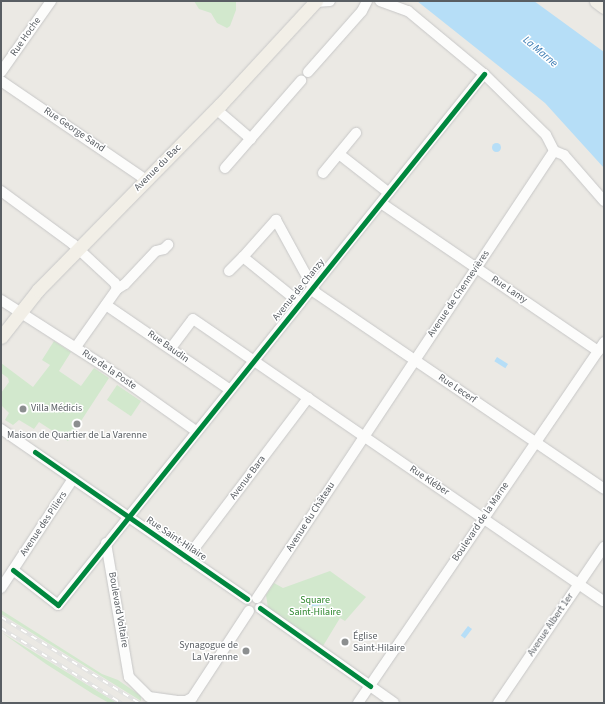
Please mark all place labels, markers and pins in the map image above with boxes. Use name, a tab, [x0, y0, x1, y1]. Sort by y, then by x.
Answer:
place label: Villa Médicis	[31, 403, 82, 415]
marker: Villa Médicis	[18, 404, 28, 414]
marker: Maison de Quartier de La Varenne	[72, 419, 82, 429]
place label: Maison de Quartier de La Varenne	[7, 430, 147, 442]
place label: Église Saint-Hilaire	[353, 630, 405, 654]
marker: Église Saint-Hilaire	[340, 637, 350, 647]
place label: Synagogue de La Varenne	[179, 639, 238, 662]
marker: Synagogue de La Varenne	[241, 646, 251, 656]

